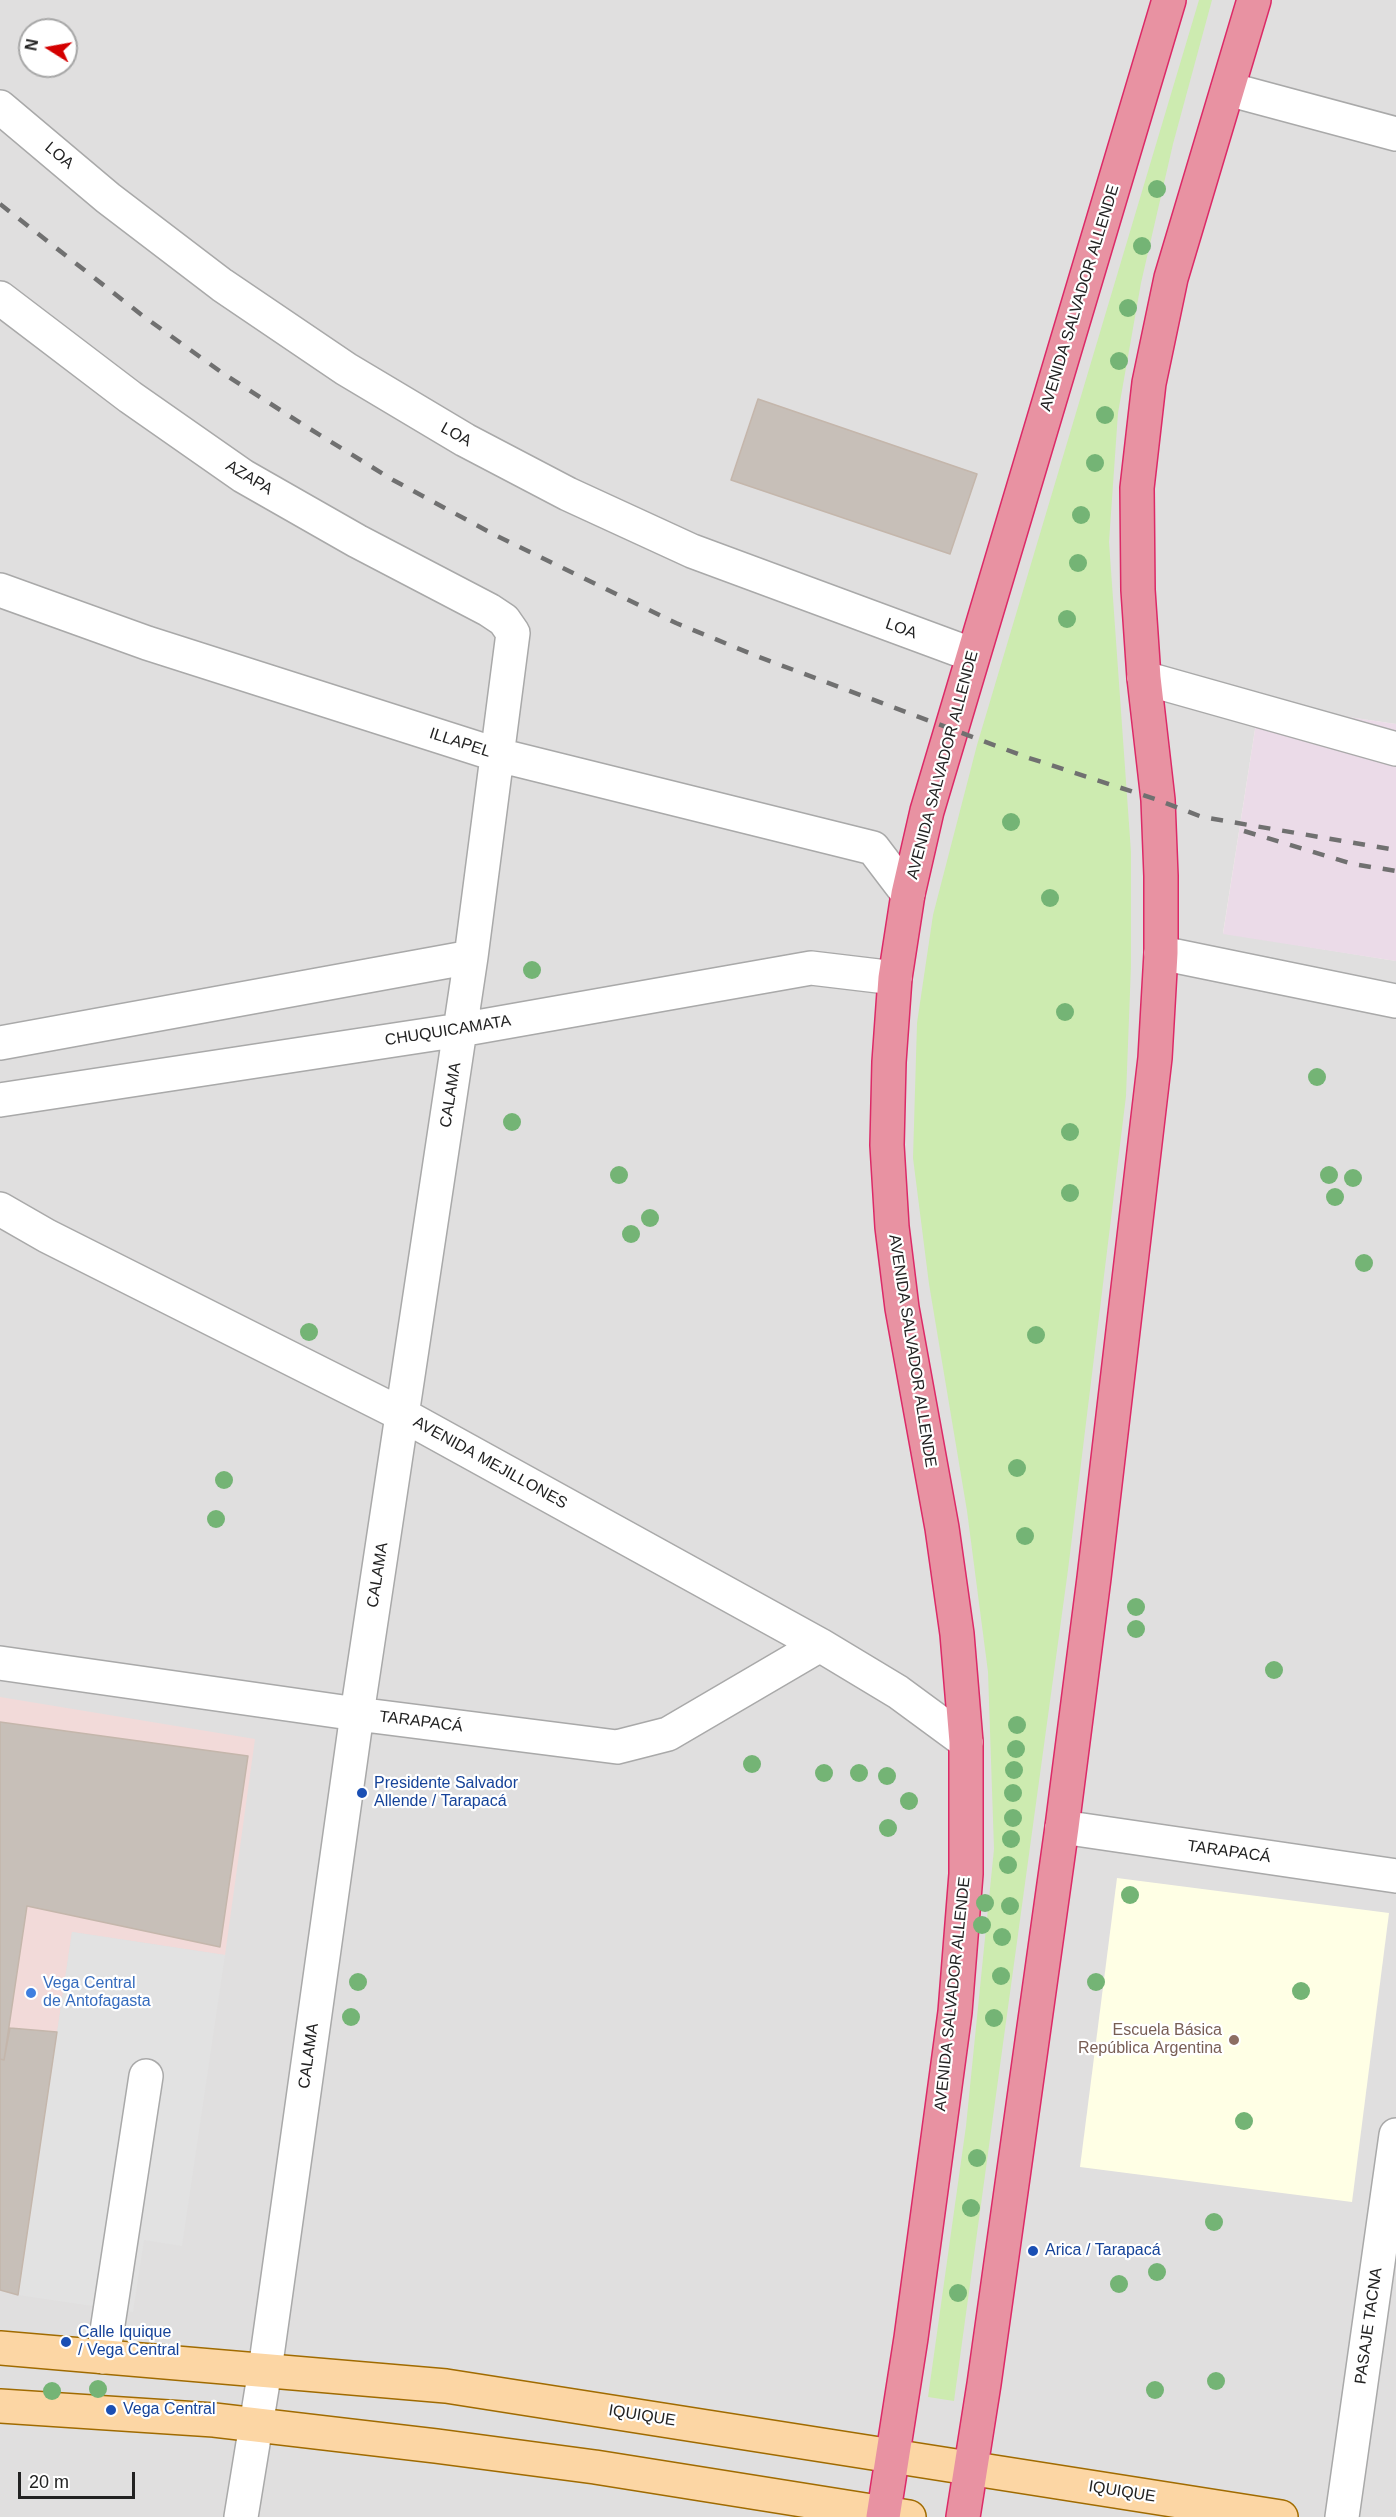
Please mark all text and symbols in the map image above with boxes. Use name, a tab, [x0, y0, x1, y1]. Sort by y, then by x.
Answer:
north arrow	[18, 18, 78, 78]
text: N	[22, 38, 41, 52]
street label: LOA	[41, 138, 77, 174]
street label: AVENIDA SALVADOR ALLENDE	[1036, 183, 1124, 413]
street label: LOA	[437, 419, 475, 451]
street label: AZAPA	[222, 457, 276, 499]
street label: LOA	[883, 615, 919, 643]
street label: AVENIDA SALVADOR ALLENDE	[903, 649, 983, 881]
street label: ILLAPEL	[427, 724, 493, 762]
street label: CHUQUICAMATA	[384, 1012, 512, 1050]
street label: CALAMA	[436, 1061, 466, 1129]
street label: AVENIDA SALVADOR ALLENDE	[884, 1233, 940, 1469]
street label: AVENIDA MEJILLONES	[410, 1413, 570, 1513]
street label: CALAMA	[363, 1541, 393, 1609]
street label: TARAPACÁ	[378, 1707, 464, 1737]
place label: Presidente Salvador Allende / Tarapacá	[374, 1774, 518, 1812]
marker: Presidente Salvador Allende / Tarapacá	[355, 1786, 369, 1800]
street label: TARAPACÁ	[1186, 1837, 1272, 1867]
street label: AVENIDA SALVADOR ALLENDE	[931, 1876, 975, 2112]
place label: Vega Central de Antofagasta	[43, 1974, 151, 2012]
marker: Vega Central de Antofagasta	[24, 1986, 38, 2000]
place label: Escuela Básica República Argentina	[1078, 2021, 1222, 2059]
street label: CALAMA	[295, 2022, 323, 2090]
marker: Escuela Básica República Argentina	[1227, 2033, 1241, 2047]
place label: Arica / Tarapacá	[1045, 2241, 1161, 2261]
marker: Arica / Tarapacá	[1026, 2244, 1040, 2258]
street label: PASAJE TACNA	[1351, 2266, 1387, 2386]
place label: Calle Iquique / Vega Central	[78, 2323, 179, 2361]
marker: Calle Iquique / Vega Central	[59, 2335, 73, 2349]
place label: Vega Central	[123, 2400, 216, 2420]
street label: IQUIQUE	[607, 2401, 677, 2431]
marker: Vega Central	[104, 2403, 118, 2417]
scale bar	[21, 2460, 138, 2498]
text: 20 m	[29, 2472, 69, 2492]
street label: IQUIQUE	[1087, 2477, 1157, 2507]

